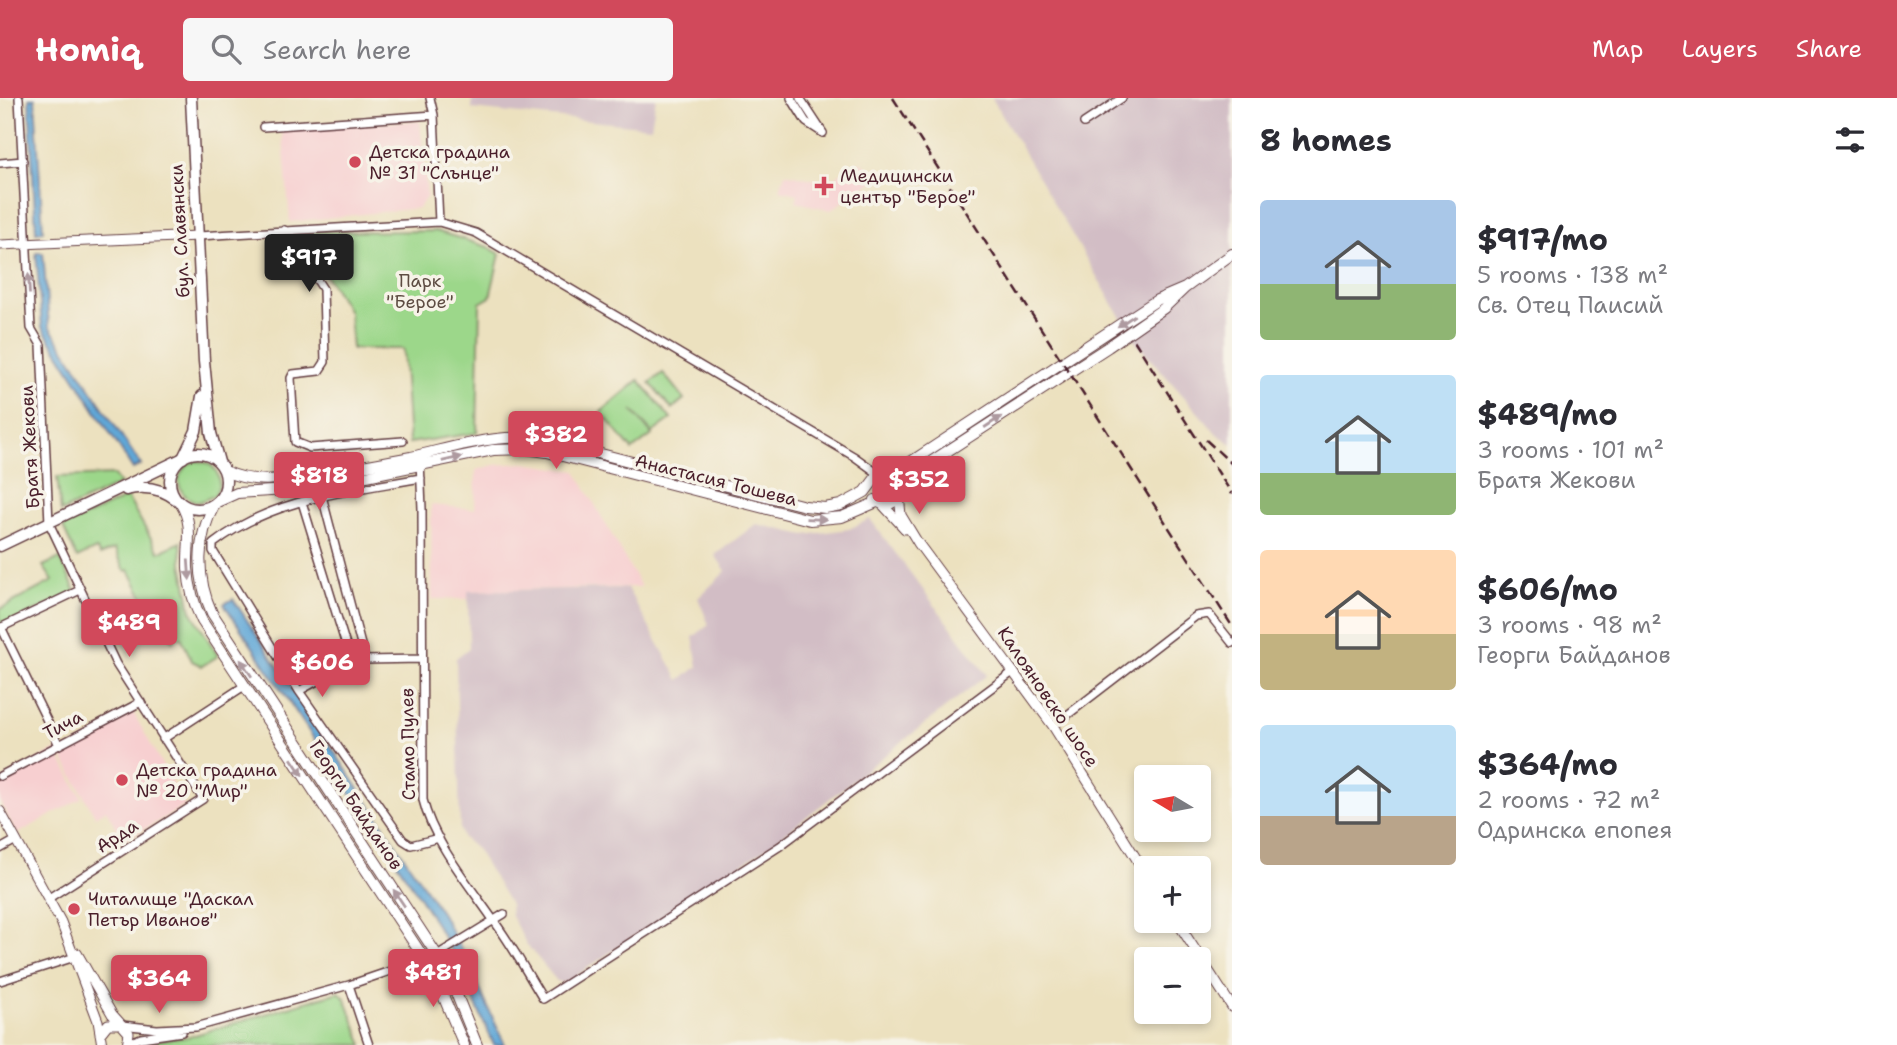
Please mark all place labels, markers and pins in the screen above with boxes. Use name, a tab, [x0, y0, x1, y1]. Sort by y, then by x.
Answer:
place label: Детска градина № 31 "Слънце"	[369, 140, 510, 185]
marker: Детска градина № 31 "Слънце"	[347, 154, 363, 170]
place label: Медицински център "Берое"	[840, 164, 976, 209]
marker: Медицински център "Берое"	[814, 176, 834, 196]
pin: $917	[268, 234, 350, 294]
pin: $382	[515, 412, 597, 471]
pin: $818	[278, 452, 360, 512]
pin: $352	[878, 456, 960, 516]
pin: $489	[88, 600, 170, 659]
pin: $606	[281, 640, 363, 699]
place label: Детска градина № 20 "Мир"	[136, 758, 277, 803]
marker: Детска градина № 20 "Мир"	[114, 772, 130, 788]
place label: Читалище "Даскал Петър Иванов"	[88, 887, 253, 932]
marker: Читалище "Даскал Петър Иванов"	[66, 901, 82, 917]
pin: $481	[392, 950, 474, 1009]
pin: $364	[118, 956, 200, 1015]

